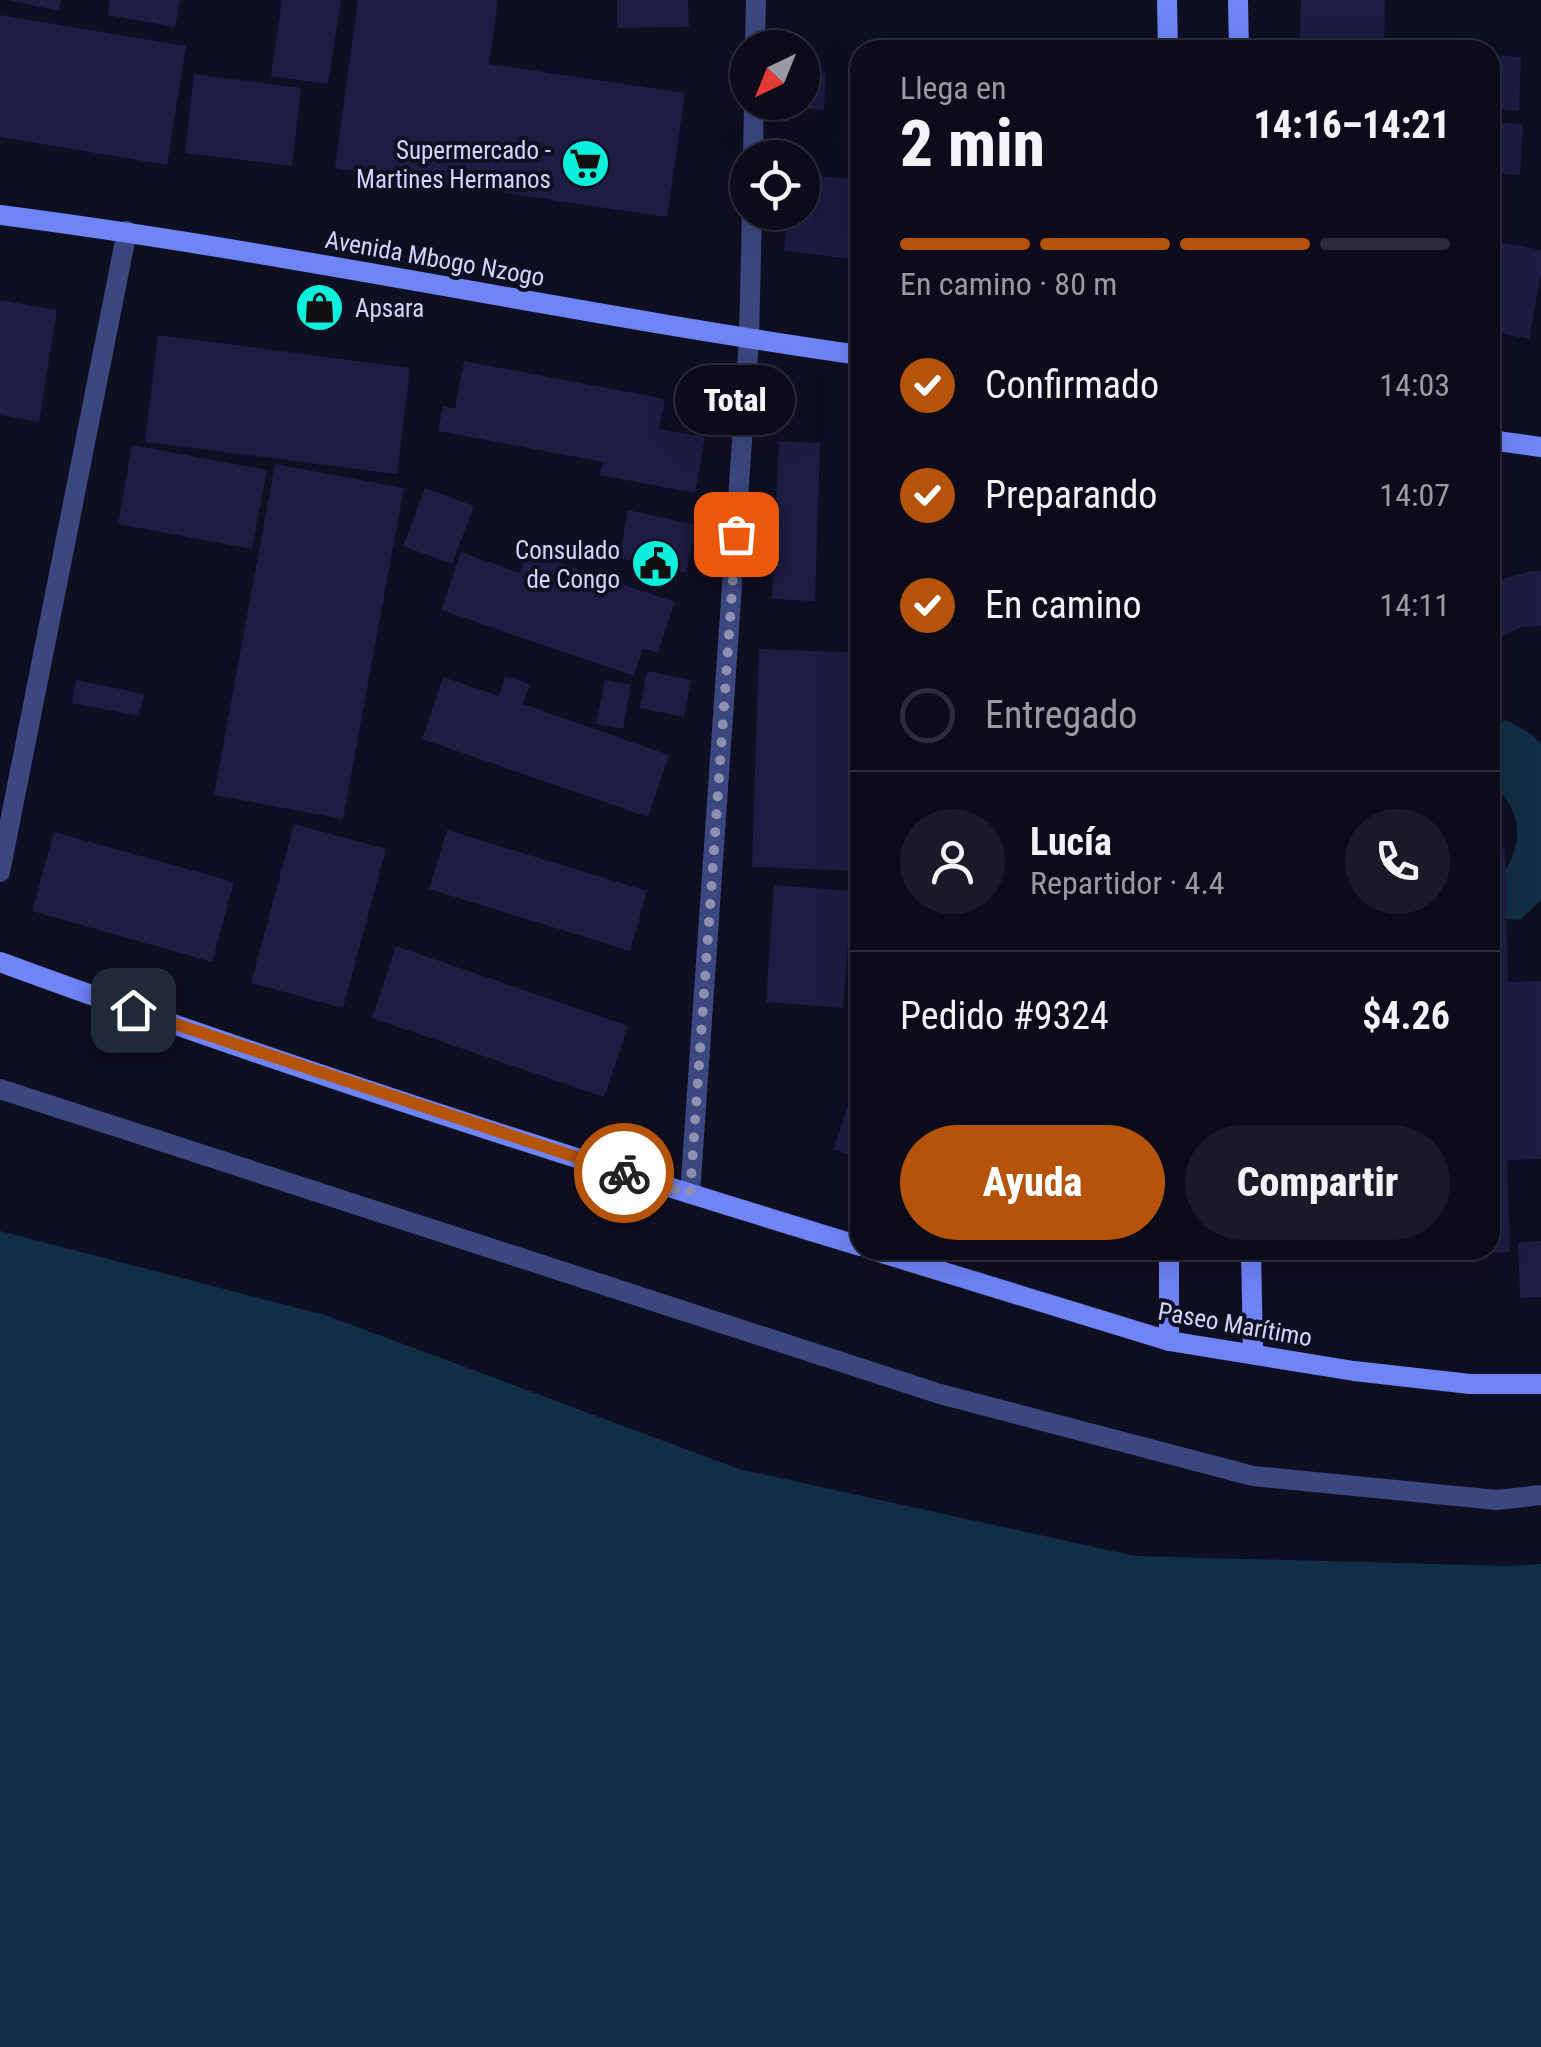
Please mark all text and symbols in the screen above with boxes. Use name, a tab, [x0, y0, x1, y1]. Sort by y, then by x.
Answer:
north arrow	[730, 30, 820, 120]
map controls	[730, 30, 820, 230]
text: Llega en	[900, 69, 1007, 107]
text: 14:16–14:21	[1253, 103, 1450, 147]
text: 2 min	[900, 106, 1045, 182]
place label: Supermercado - Martines Hermanos	[356, 136, 551, 194]
supermarket icon: Supermercado - Martines Hermanos	[560, 138, 612, 190]
button: locate	[730, 140, 820, 230]
street label: Avenida Mbogo Nzogo	[323, 225, 547, 292]
text: En camino · 80 m	[900, 265, 1117, 303]
shop icon: Apsara	[294, 282, 346, 334]
place label: Apsara	[355, 294, 424, 323]
icon: check	[900, 358, 955, 413]
text: Confirmado	[985, 363, 1159, 407]
callout: Total	[676, 364, 796, 434]
text: 14:03	[1379, 366, 1450, 404]
text: Total	[703, 381, 767, 419]
icon: check	[900, 468, 955, 523]
text: Preparando	[985, 473, 1157, 517]
text: 14:07	[1379, 476, 1450, 514]
pin	[694, 492, 779, 577]
icon: bag	[709, 507, 764, 562]
place label: Consulado de Congo	[515, 536, 620, 594]
public building icon: Consulado de Congo	[629, 538, 681, 590]
icon: check	[900, 578, 955, 633]
text: En camino	[985, 583, 1142, 627]
text: 14:11	[1379, 586, 1450, 624]
text: Entregado	[985, 693, 1137, 737]
button: person	[900, 809, 1005, 914]
button: phone	[1345, 809, 1450, 914]
text: Lucía	[1030, 820, 1112, 864]
text: Repartidor · 4.4	[1030, 864, 1225, 902]
pin	[91, 968, 176, 1053]
icon: home	[106, 983, 161, 1038]
text: Pedido #9324	[900, 994, 1109, 1038]
text: $4.26	[1362, 994, 1450, 1038]
courier	[574, 1123, 674, 1223]
button: Ayuda	[900, 1125, 1165, 1240]
button: Compartir	[1185, 1125, 1450, 1240]
icon: bike	[597, 1146, 652, 1201]
street label: Paseo Marítimo	[1156, 1297, 1314, 1352]

